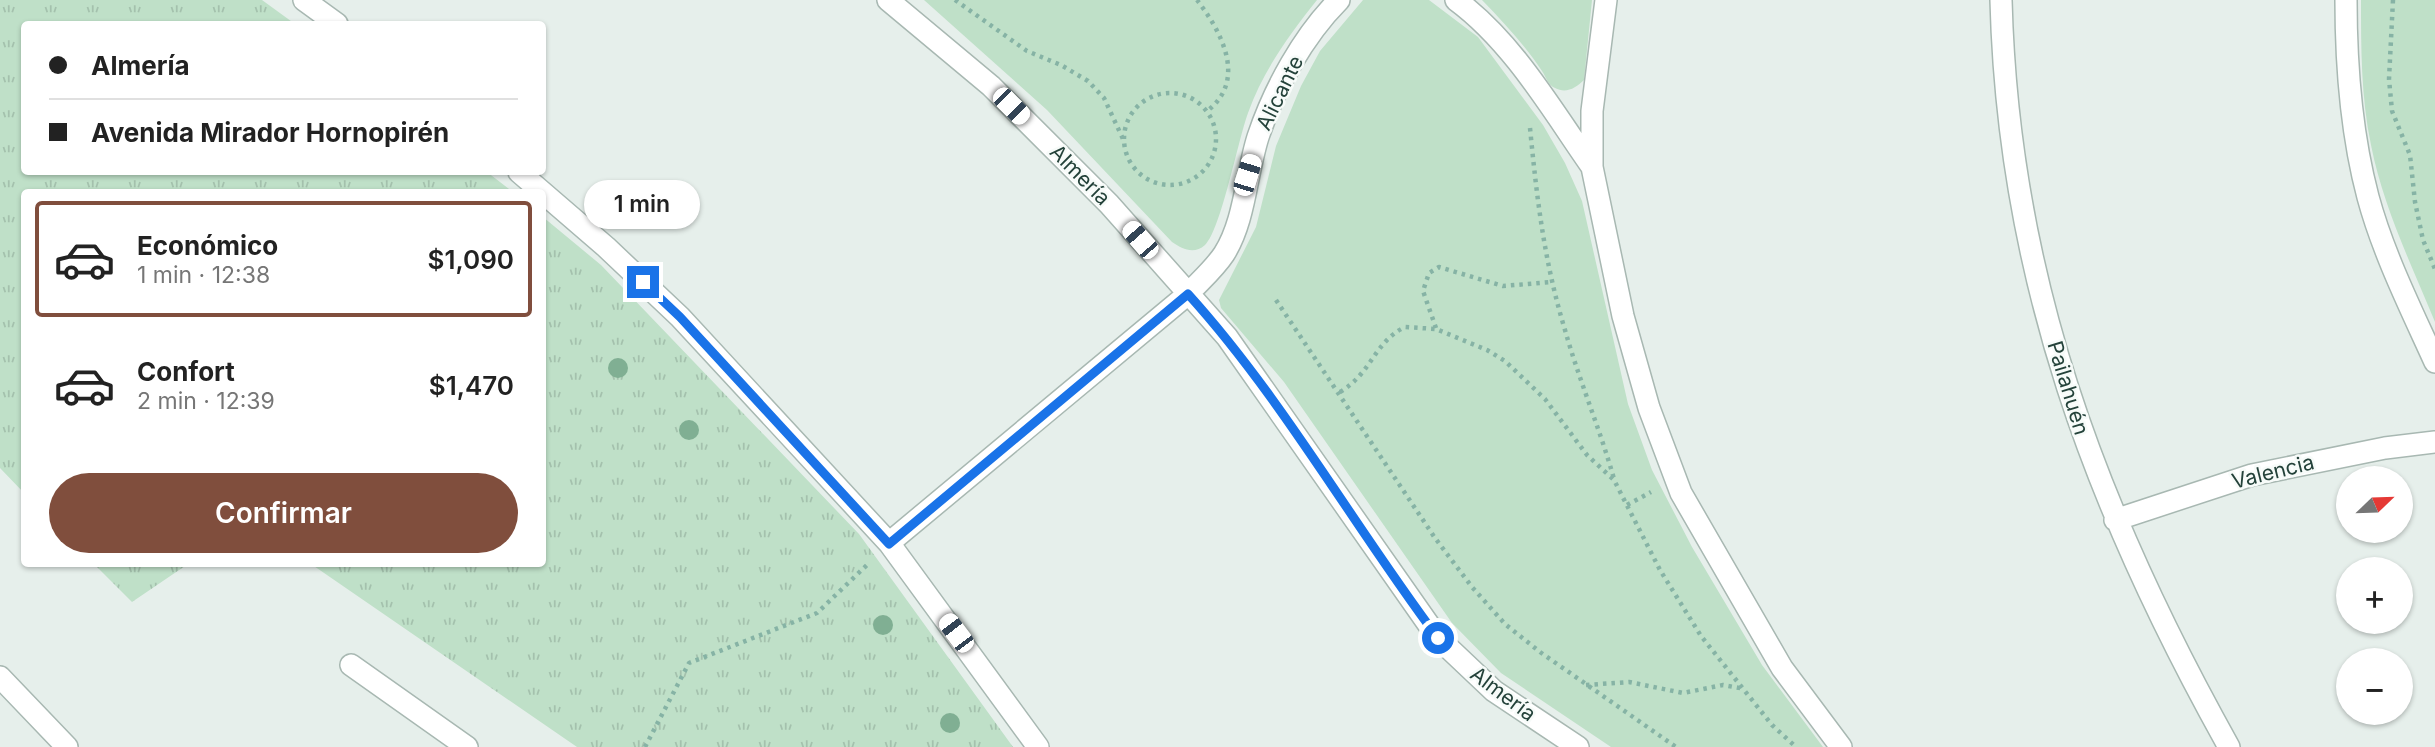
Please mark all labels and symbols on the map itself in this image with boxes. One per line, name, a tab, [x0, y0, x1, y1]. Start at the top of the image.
street label: Alicante	[1251, 51, 1308, 134]
car	[989, 84, 1034, 128]
street label: Almería	[1045, 139, 1116, 210]
car	[1231, 152, 1264, 198]
callout: 1 min	[585, 180, 701, 230]
car	[1119, 217, 1162, 263]
route end	[627, 266, 659, 298]
street label: Pailahuén	[2042, 338, 2095, 438]
street label: Valencia	[2229, 449, 2317, 494]
north arrow	[2336, 466, 2413, 542]
car	[935, 610, 978, 656]
route start	[1422, 622, 1454, 654]
street label: Almería	[1466, 661, 1541, 726]

